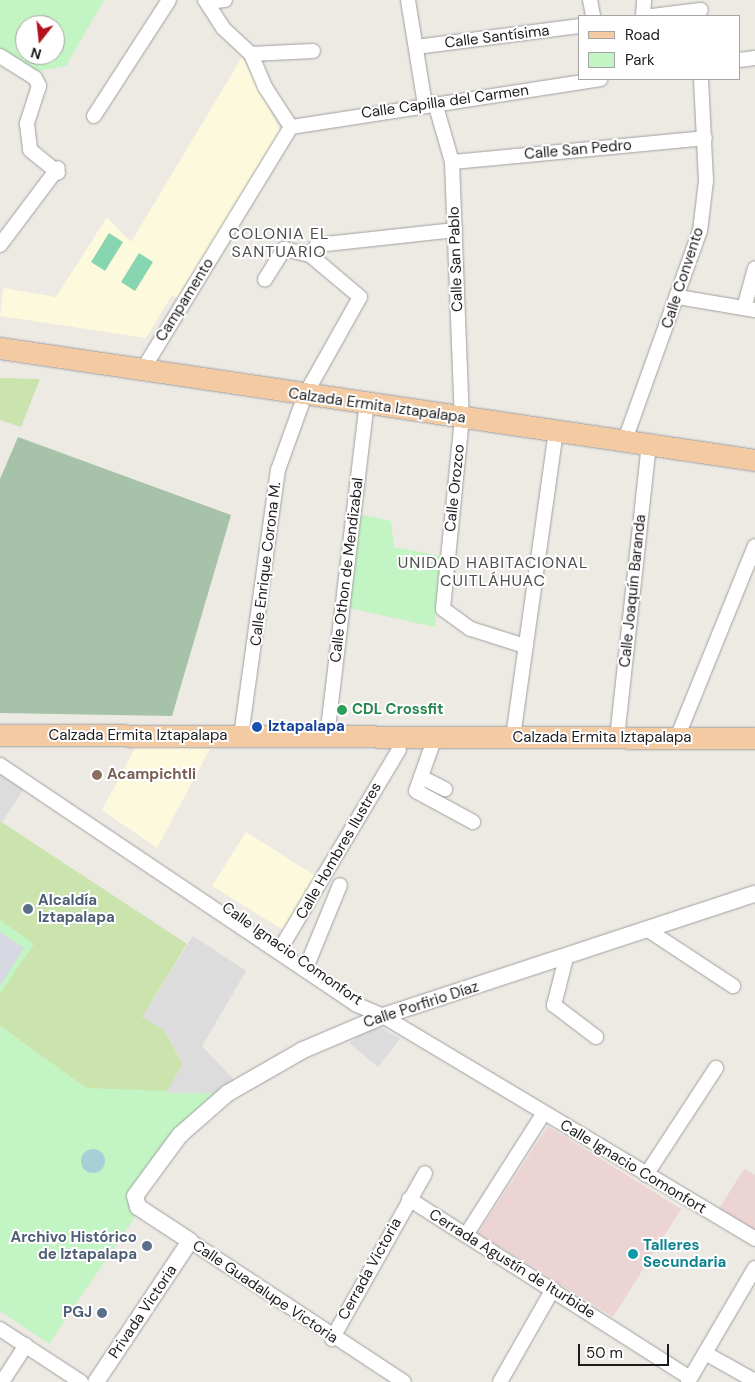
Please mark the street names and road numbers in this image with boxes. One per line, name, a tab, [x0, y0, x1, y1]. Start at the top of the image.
street label: Calle Santísima	[444, 22, 550, 52]
street label: Calle Capilla del Carmen	[360, 81, 530, 123]
street label: Calle San Pedro	[523, 136, 633, 164]
street label: Calle San Pablo	[445, 206, 467, 312]
street label: Calle Convento	[658, 225, 708, 331]
street label: Campamento	[152, 255, 218, 345]
street label: Calzada Ermita Iztapalapa	[287, 385, 467, 427]
street label: Calle Orozco	[441, 443, 469, 533]
street label: Calle Othon de Mendizabal	[327, 476, 367, 664]
street label: Calle Enrique Corona M.	[247, 481, 285, 647]
street label: Calle Joaquín Baranda	[616, 514, 650, 668]
street label: Calzada Ermita Iztapalapa	[49, 727, 227, 745]
street label: Calzada Ermita Iztapalapa	[513, 729, 691, 747]
street label: Calle Hombres Ilustres	[292, 779, 386, 923]
street label: Calle Ignacio Comonfort	[218, 899, 366, 1009]
street label: Calle Porfirio Díaz	[361, 978, 481, 1032]
street label: Calle Ignacio Comonfort	[557, 1116, 709, 1218]
street label: Cerrada Agustín de Iturbide	[426, 1205, 598, 1323]
street label: Cerrada Victoria	[335, 1215, 405, 1323]
street label: Calle Guadalupe Victoria	[189, 1237, 341, 1347]
street label: Privada Victoria	[105, 1262, 181, 1362]

